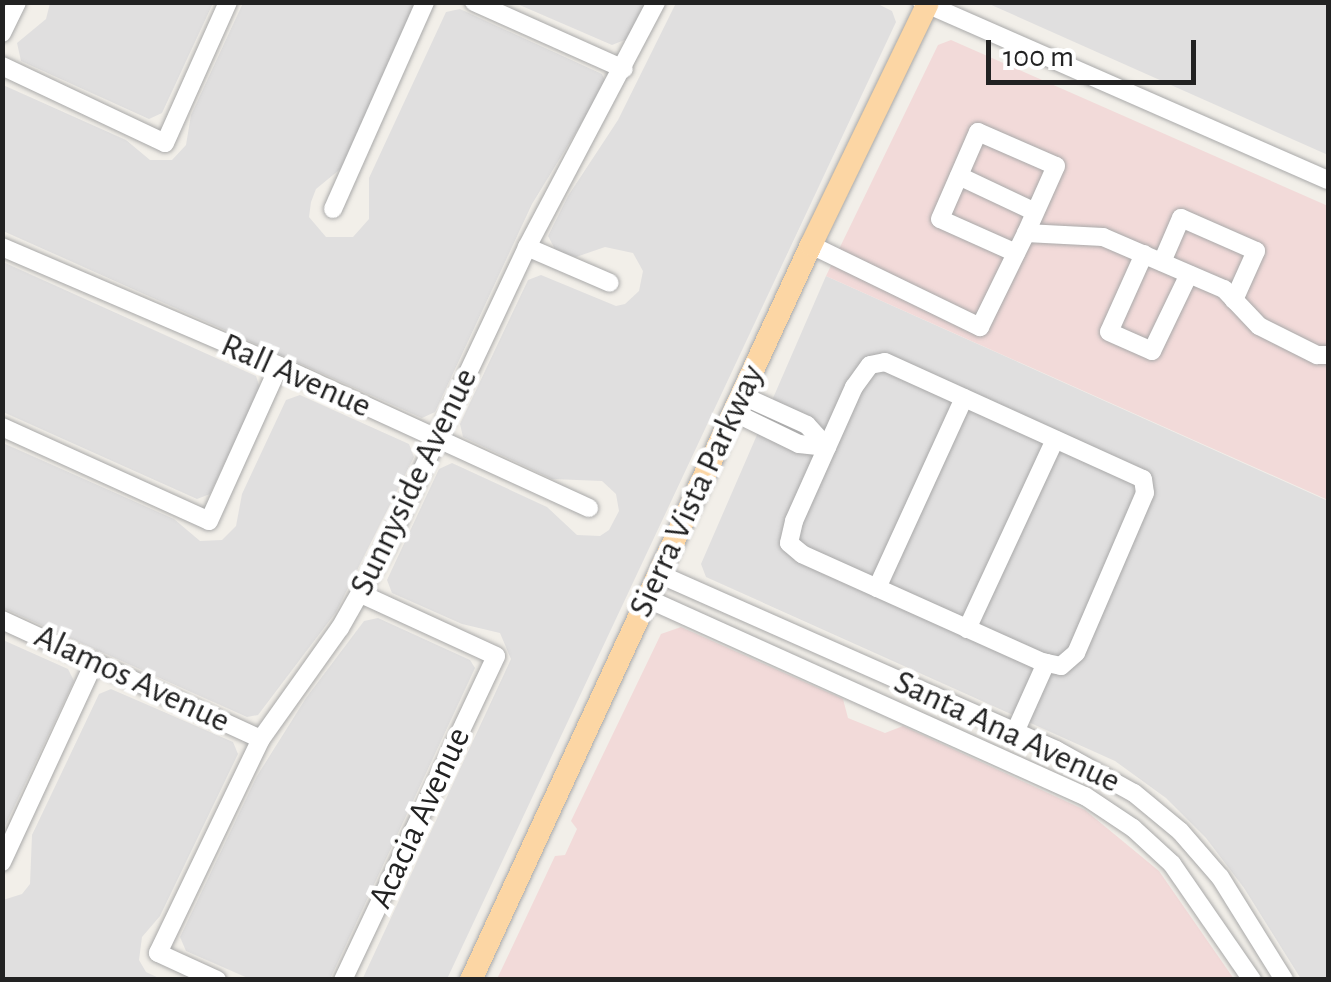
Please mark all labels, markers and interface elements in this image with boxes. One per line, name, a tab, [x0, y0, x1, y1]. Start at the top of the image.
scale bar	[991, 20, 1201, 82]
text: 100 m	[1003, 42, 1074, 72]
street label: Rall Avenue	[214, 324, 378, 428]
street label: Sierra Vista Parkway	[620, 358, 774, 624]
street label: Sunnyside Avenue	[341, 362, 487, 602]
street label: Alamos Avenue	[28, 615, 236, 743]
street label: Santa Ana Avenue	[887, 661, 1127, 803]
street label: Acacia Avenue	[360, 721, 480, 915]

